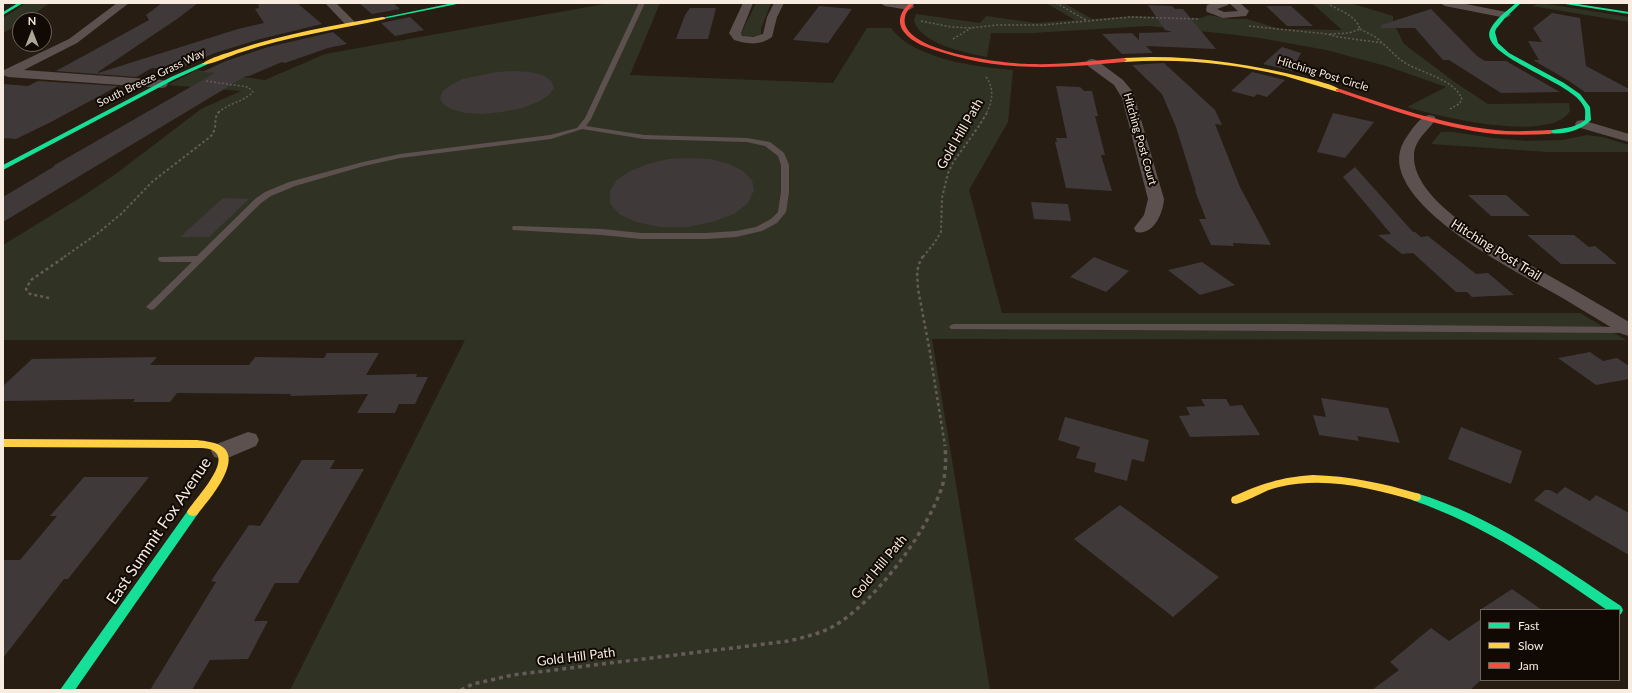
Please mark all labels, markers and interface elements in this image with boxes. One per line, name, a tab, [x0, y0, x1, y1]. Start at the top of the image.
north arrow	[12, 12, 52, 52]
text: N	[28, 14, 36, 27]
street label: South Breeze Grass Way	[95, 46, 207, 110]
street label: Hitching Post Circle	[1276, 54, 1370, 94]
street label: Hitching Post Court	[1121, 91, 1159, 187]
street label: Gold Hill Path	[934, 96, 986, 172]
street label: Hitching Post Trail	[1448, 216, 1544, 284]
street label: East Summit Fox Avenue	[103, 454, 215, 608]
street label: Gold Hill Path	[848, 532, 910, 602]
legend	[1480, 609, 1620, 681]
text: Fast	[1518, 618, 1539, 633]
text: Slow	[1518, 638, 1543, 653]
street label: Gold Hill Path	[536, 644, 616, 670]
text: Jam	[1518, 658, 1539, 673]

